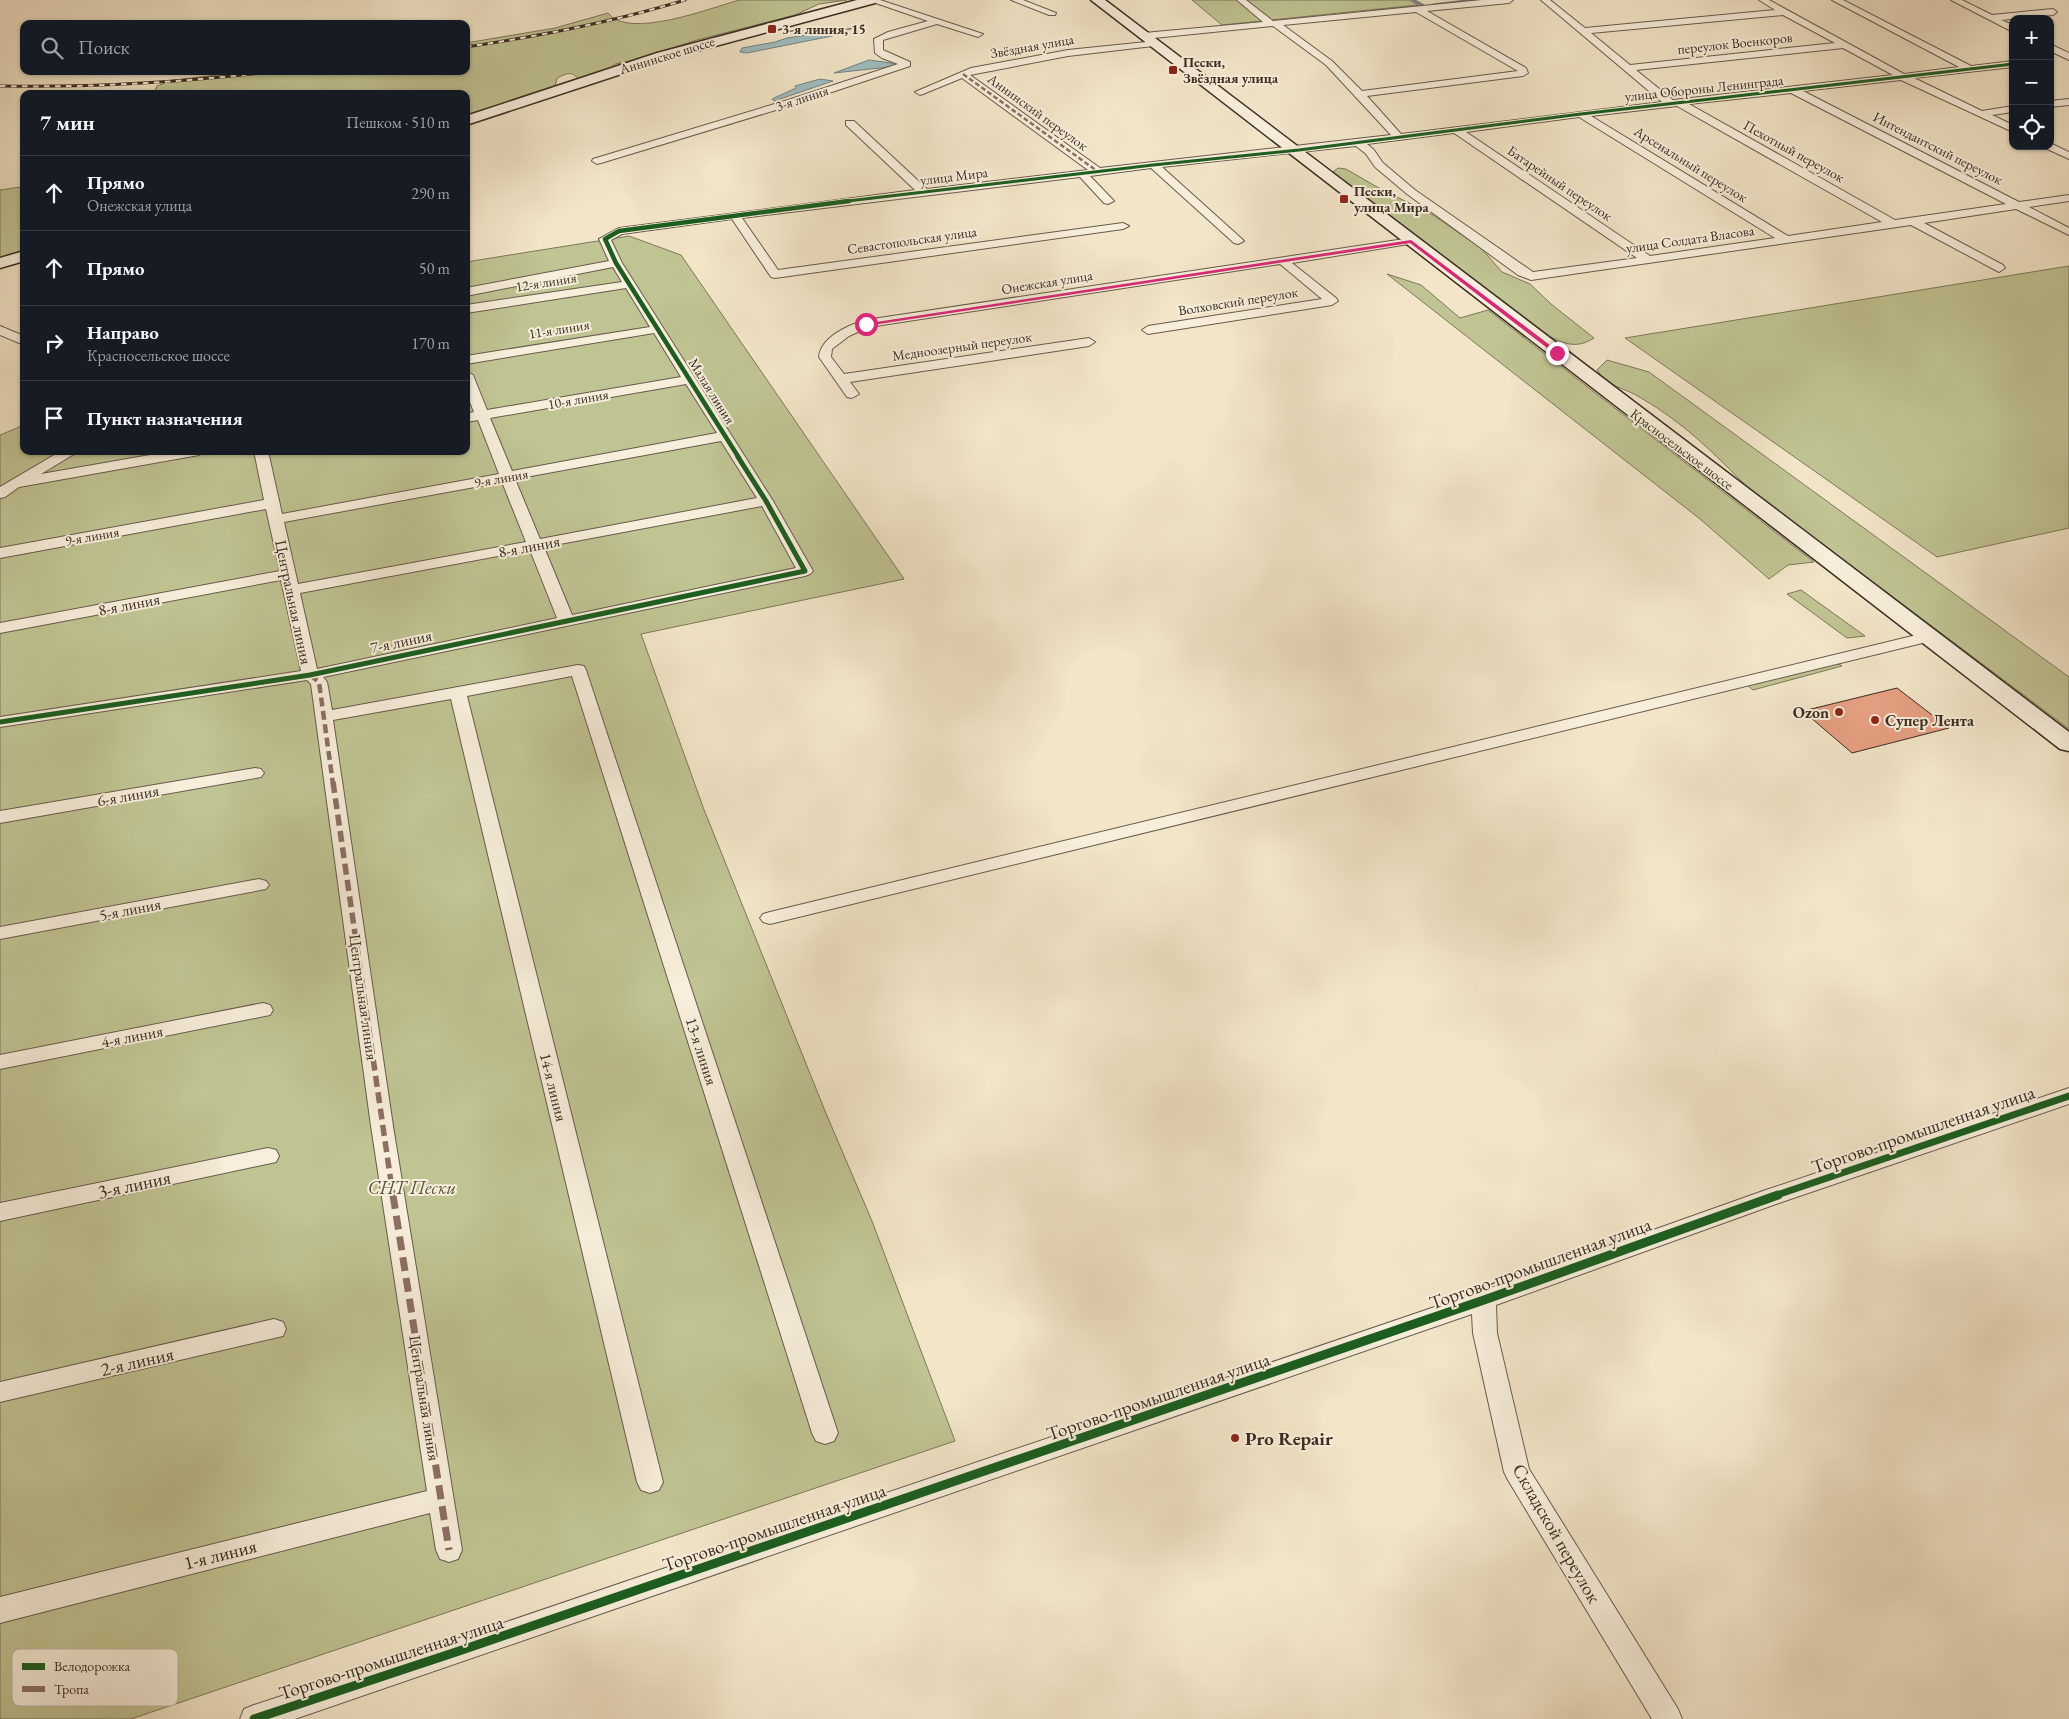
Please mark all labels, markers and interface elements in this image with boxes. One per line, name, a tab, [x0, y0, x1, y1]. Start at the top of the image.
map controls	[2009, 15, 2054, 150]
button: +	[2009, 15, 2054, 60]
search box	[20, 20, 470, 75]
place label: 3-я линия, 15	[782, 20, 866, 38]
marker: 3-я линия, 15	[766, 23, 778, 35]
street label: переулок Военкоров	[1677, 28, 1793, 58]
street label: Звёздная улица	[989, 30, 1076, 62]
street label: Аннинское шоссе	[616, 32, 717, 78]
icon: search	[38, 34, 66, 62]
text: Поиск	[78, 35, 130, 60]
place label: Пески, Звёздная улица	[1183, 53, 1279, 87]
button: −	[2009, 60, 2054, 105]
marker: Пески, Звёздная улица	[1167, 64, 1179, 76]
street label: Аннинский переулок	[983, 69, 1092, 155]
street label: улица Обороны Ленинграда	[1624, 71, 1785, 105]
street label: 3-я линия	[773, 81, 831, 115]
button: locate	[2009, 105, 2054, 150]
street label: Интендантский переулок	[1870, 107, 2006, 189]
text: 7 мин	[40, 109, 95, 136]
text: Пешком · 510 m	[346, 112, 450, 133]
street label: Пехотный переулок	[1740, 116, 1848, 186]
street label: Арсенальный переулок	[1630, 121, 1751, 206]
street label: Батарейный переулок	[1504, 141, 1616, 225]
street label: улица Мира	[919, 163, 989, 189]
text: Прямо	[87, 170, 145, 195]
icon: ahead	[40, 179, 68, 207]
place label: Пески, улица Мира	[1354, 182, 1429, 216]
text: 290 m	[411, 183, 450, 204]
marker: Пески, улица Мира	[1338, 193, 1350, 205]
text: Онежская улица	[87, 195, 192, 216]
street label: улица Солдата Власова	[1625, 221, 1756, 257]
street label: Севастопольская улица	[846, 222, 978, 258]
icon: ahead	[40, 254, 68, 282]
text: Прямо	[87, 256, 145, 281]
text: 50 m	[419, 258, 450, 279]
street label: Онежская улица	[1000, 266, 1094, 298]
street label: 12-я линия	[514, 268, 578, 296]
street label: Волховский переулок	[1177, 283, 1300, 319]
route start	[855, 313, 878, 336]
street label: 11-я линия	[527, 315, 591, 343]
text: Направо	[87, 320, 159, 345]
street label: Медноозерный переулок	[891, 327, 1033, 365]
icon: right	[40, 329, 68, 357]
text: 170 m	[411, 333, 450, 354]
route end	[1546, 342, 1569, 365]
text: Красносельское шоссе	[87, 345, 230, 366]
street label: Малая линия	[685, 355, 739, 427]
street label: 10-я линия	[546, 385, 610, 413]
icon: arrive	[40, 404, 68, 432]
street label: Красносельское шоссе	[1627, 404, 1738, 494]
text: Пункт назначения	[87, 406, 243, 431]
street label: 9-я линия	[473, 464, 529, 492]
street label: 9-я линия	[64, 522, 120, 550]
street label: 8-я линия	[496, 530, 562, 563]
street label: Центральная линия	[270, 538, 317, 666]
street label: 8-я линия	[96, 588, 162, 621]
street label: 7-я линия	[368, 625, 434, 658]
place label: Ozon	[1793, 702, 1829, 723]
marker: Ozon	[1833, 706, 1845, 718]
place label: Супер Лента	[1885, 710, 1975, 731]
marker: Супер Лента	[1869, 714, 1881, 726]
street label: 6-я линия	[95, 780, 161, 811]
street label: 5-я линия	[97, 893, 163, 926]
street label: Центральная линия	[344, 933, 383, 1061]
street label: 13-я линия	[681, 1015, 722, 1088]
street label: 4-я линия	[99, 1020, 165, 1053]
street label: 14-я линия	[535, 1051, 572, 1124]
street label: Торгово-промышленная улица	[1808, 1079, 2039, 1179]
street label: 3-я линия	[95, 1164, 173, 1204]
park label: СНТ Пески	[368, 1175, 456, 1200]
street label: Торгово-промышленная улица	[1426, 1211, 1655, 1315]
street label: Центральная линия	[404, 1334, 445, 1462]
street label: 2-я линия	[98, 1341, 177, 1382]
street label: Торгово-промышленная улица	[1043, 1346, 1274, 1446]
place label: Pro Repair	[1245, 1426, 1333, 1451]
marker: Pro Repair	[1229, 1432, 1241, 1444]
street label: Складской переулок	[1506, 1459, 1607, 1608]
street label: Торгово-промышленная улица	[659, 1477, 890, 1577]
street label: 1-я линия	[181, 1533, 260, 1576]
street label: Торгово-промышленная улица	[276, 1609, 507, 1706]
legend	[12, 1649, 178, 1706]
text: Велодорожка	[54, 1657, 130, 1675]
text: Тропа	[54, 1680, 89, 1698]

